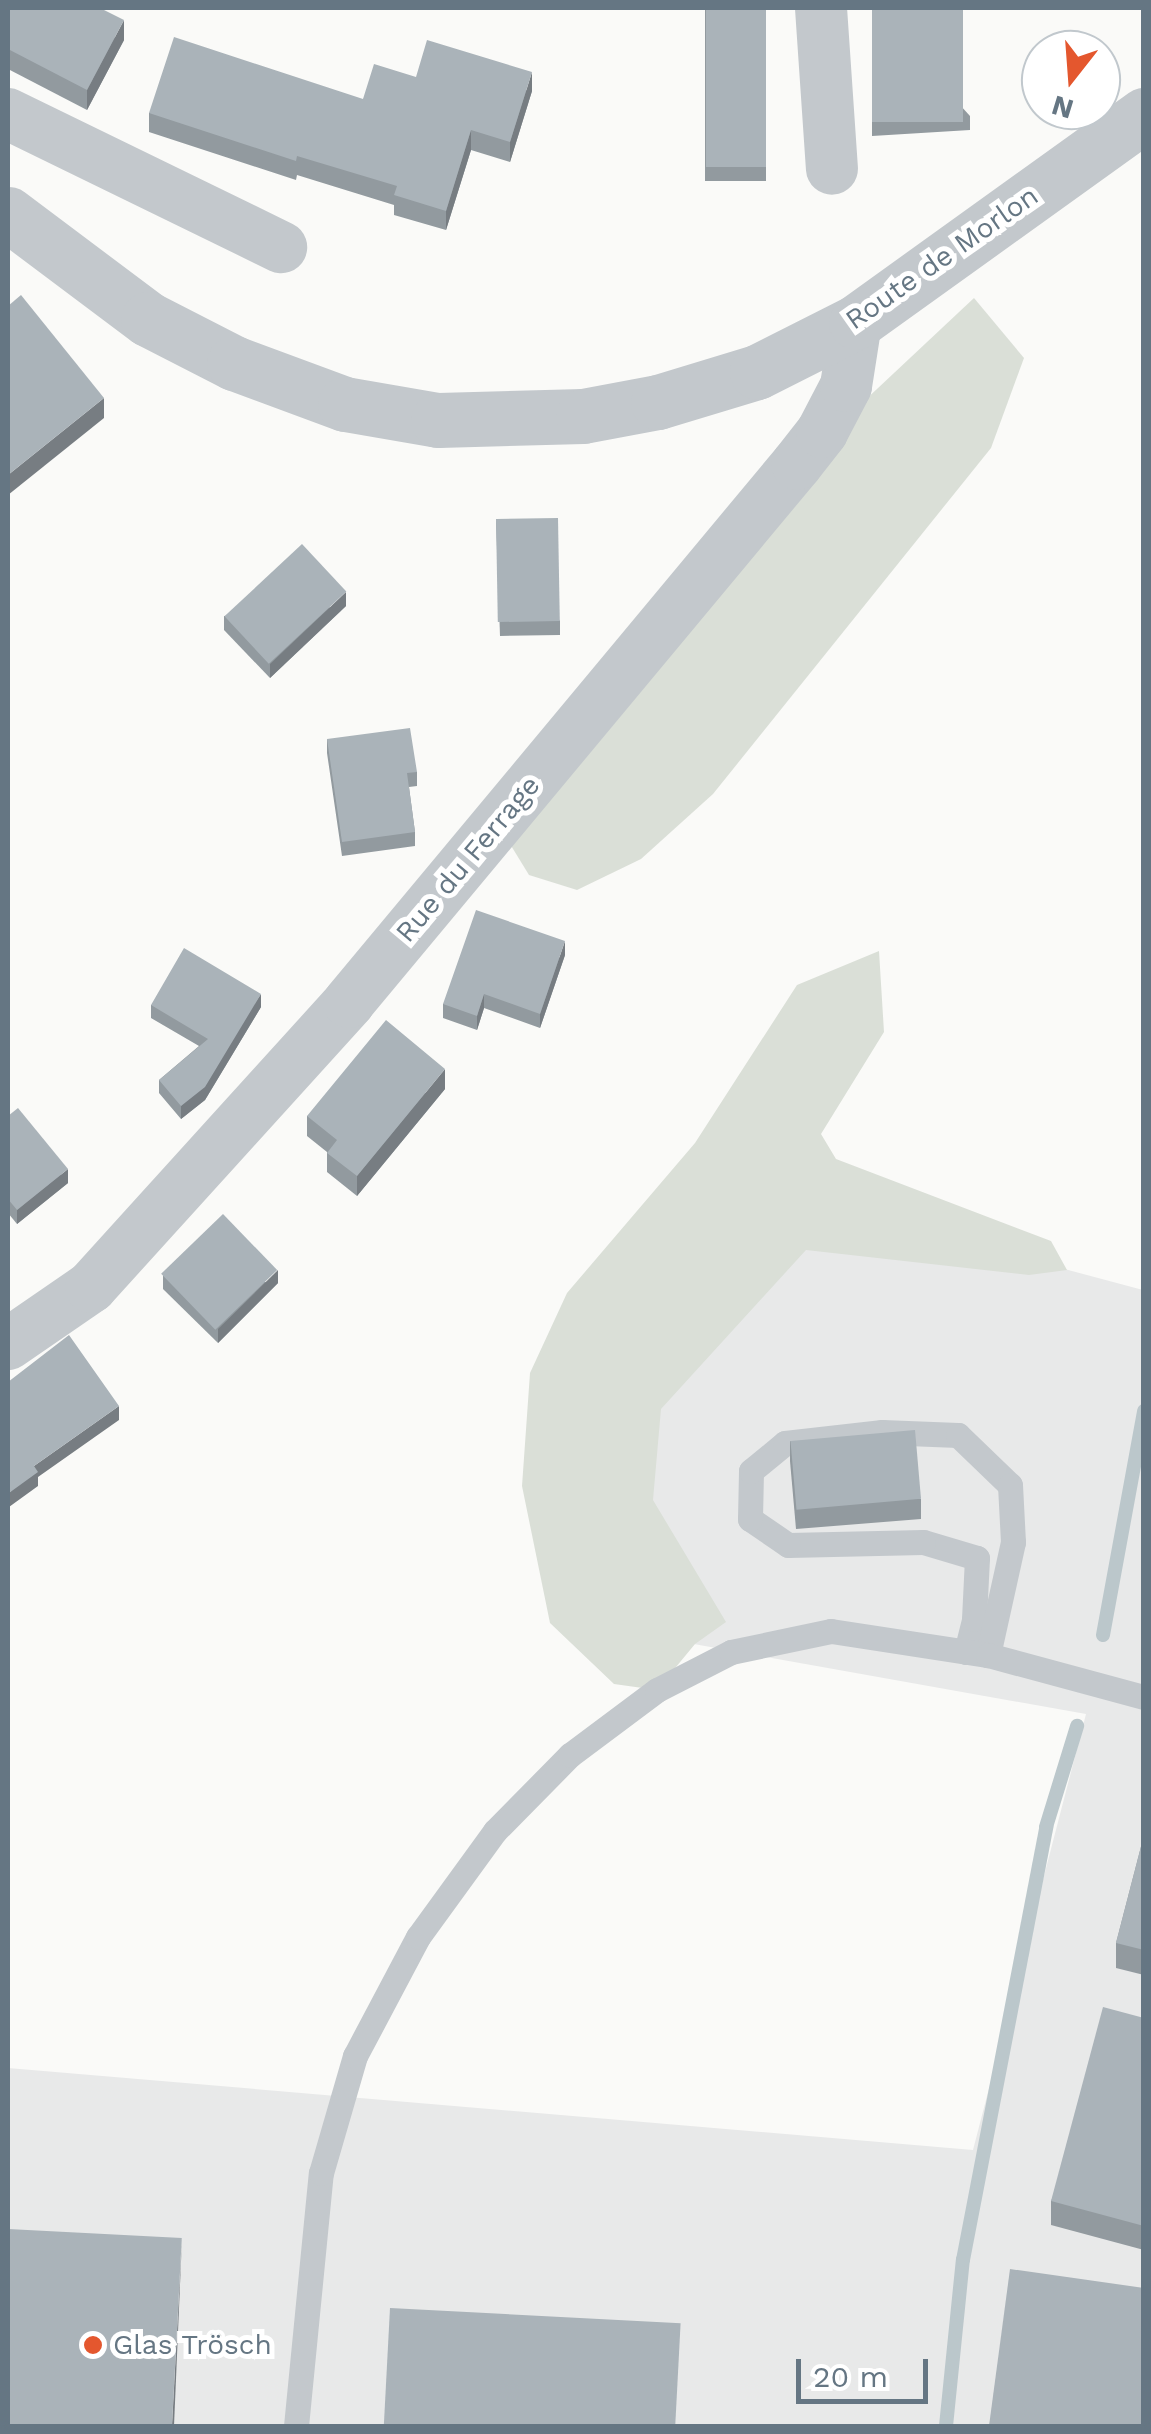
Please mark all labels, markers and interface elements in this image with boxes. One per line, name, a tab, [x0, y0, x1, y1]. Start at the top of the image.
north arrow	[1021, 30, 1121, 130]
text: N	[1048, 88, 1077, 126]
street label: Route de Morlon	[839, 179, 1045, 337]
street label: Rue du Ferrage	[389, 769, 547, 949]
place label: Glas Trösch	[113, 2328, 273, 2362]
marker: Glas Trösch	[82, 2334, 104, 2356]
scale bar	[801, 2339, 934, 2401]
text: 20 m	[813, 2359, 888, 2394]

